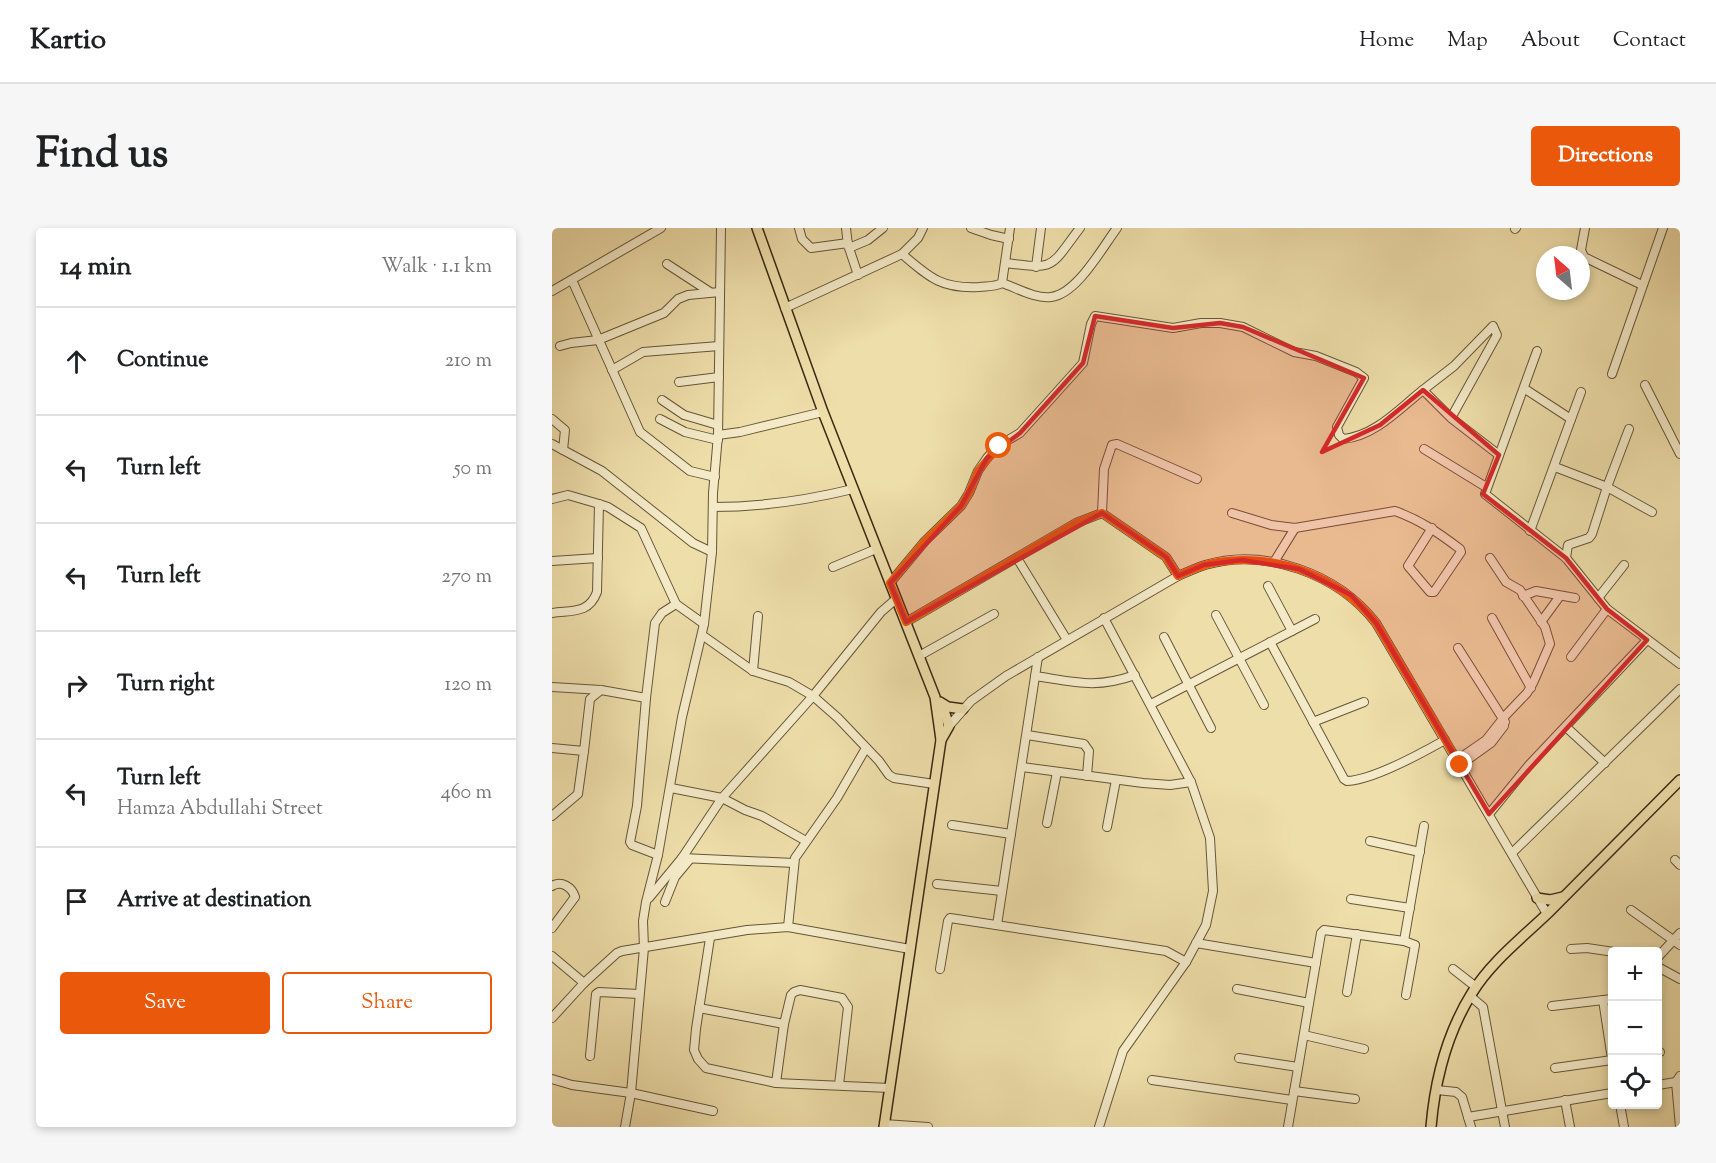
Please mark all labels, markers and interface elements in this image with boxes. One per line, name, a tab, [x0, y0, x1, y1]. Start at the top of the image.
text: Kartio	[30, 21, 106, 61]
text: Home	[1359, 26, 1414, 56]
text: Map	[1447, 26, 1488, 56]
text: About	[1521, 26, 1580, 56]
text: Contact	[1613, 26, 1686, 56]
text: Find us	[36, 126, 168, 186]
button: Directions	[1531, 126, 1680, 186]
north arrow	[1536, 246, 1590, 300]
text: 14 min	[60, 249, 132, 286]
text: Walk · 1.1 km	[381, 253, 492, 282]
icon: ahead	[60, 345, 93, 378]
text: Continue	[117, 345, 208, 377]
text: 210 m	[445, 347, 492, 376]
route start	[985, 432, 1011, 458]
icon: left	[60, 453, 93, 486]
text: Turn left	[117, 453, 200, 485]
text: 50 m	[454, 455, 492, 484]
icon: left	[60, 561, 93, 594]
text: Turn left	[117, 561, 200, 593]
text: 270 m	[442, 563, 492, 592]
icon: right	[60, 669, 93, 702]
text: Turn right	[117, 669, 214, 701]
text: 120 m	[444, 671, 492, 700]
route end	[1446, 751, 1472, 777]
text: Turn left	[117, 763, 200, 795]
icon: left	[60, 777, 93, 810]
text: 460 m	[441, 779, 492, 808]
text: Hamza Abdullahi Street	[117, 795, 323, 824]
icon: arrive	[60, 885, 93, 918]
text: Arrive at destination	[117, 885, 312, 917]
map controls	[1608, 947, 1662, 1109]
button: +	[1608, 947, 1662, 1001]
button: Save	[60, 972, 270, 1034]
button: Share	[282, 972, 492, 1034]
button: −	[1608, 1001, 1662, 1055]
button: locate	[1608, 1055, 1662, 1109]

